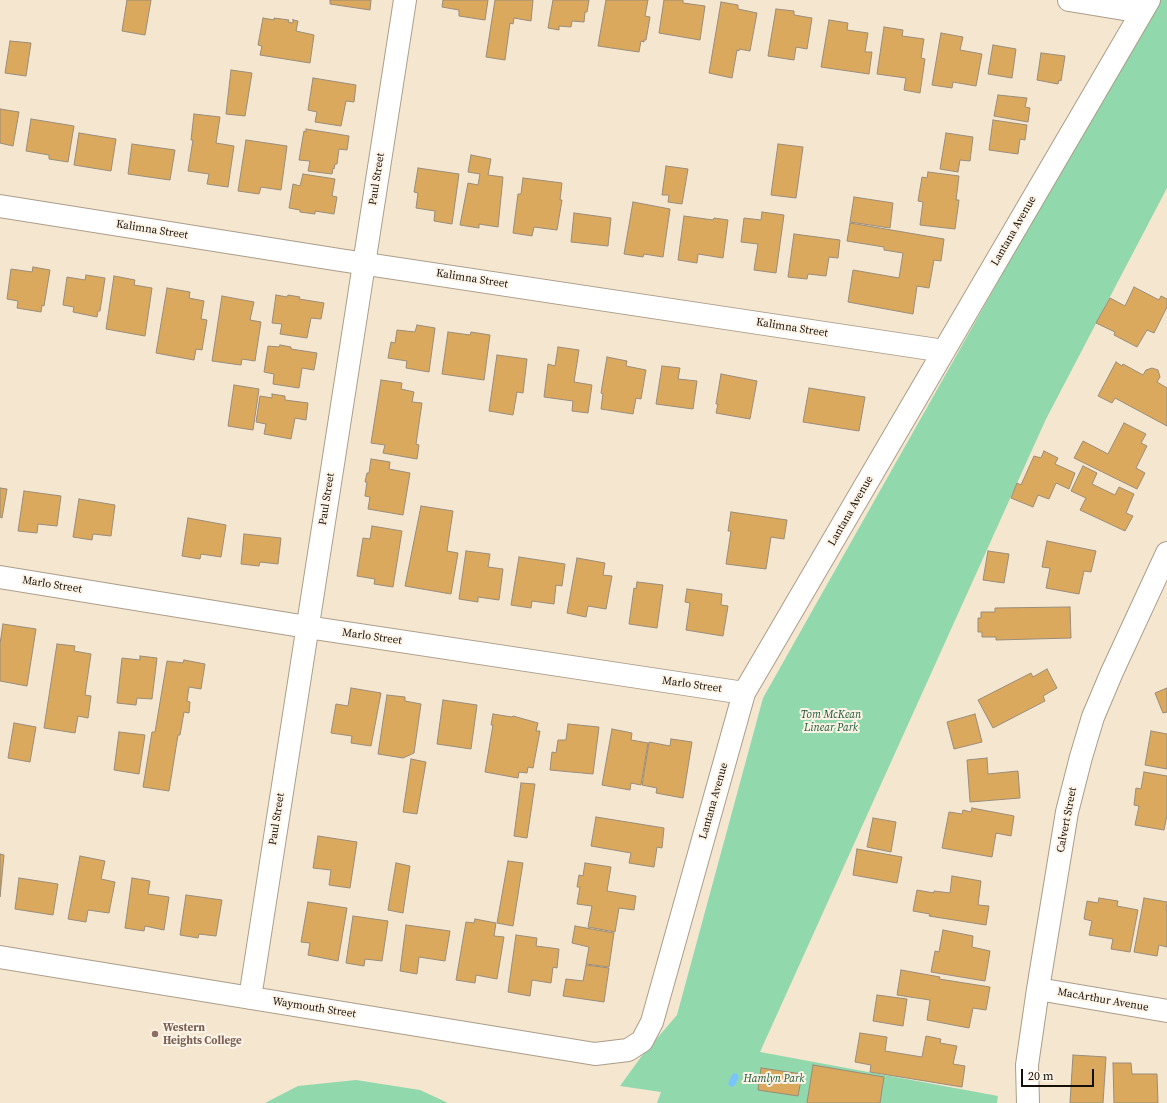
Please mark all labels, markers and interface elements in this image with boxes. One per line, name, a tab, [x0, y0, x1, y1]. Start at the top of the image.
street label: Paul Street	[366, 152, 388, 206]
street label: Lantana Avenue	[989, 194, 1039, 268]
street label: Kalimna Street	[115, 218, 189, 242]
street label: Kalimna Street	[435, 267, 509, 291]
street label: Kalimna Street	[755, 316, 829, 340]
street label: Paul Street	[316, 472, 338, 526]
street label: Lantana Avenue	[826, 474, 876, 548]
street label: Marlo Street	[21, 574, 83, 596]
street label: Marlo Street	[341, 626, 403, 648]
street label: Marlo Street	[661, 674, 723, 696]
park label: Tom McKean Linear Park	[801, 708, 861, 734]
street label: Lantana Avenue	[697, 761, 731, 841]
street label: Calvert Street	[1054, 786, 1080, 854]
street label: Paul Street	[266, 792, 288, 846]
street label: MacArthur Avenue	[1056, 985, 1150, 1015]
street label: Waymouth Street	[271, 995, 357, 1021]
place label: Western Heights College	[163, 1021, 242, 1047]
marker: Western Heights College	[150, 1029, 160, 1039]
scale bar	[1023, 1061, 1096, 1087]
text: 20 m	[1028, 1068, 1054, 1084]
park label: Hamlyn Park	[744, 1072, 804, 1086]

